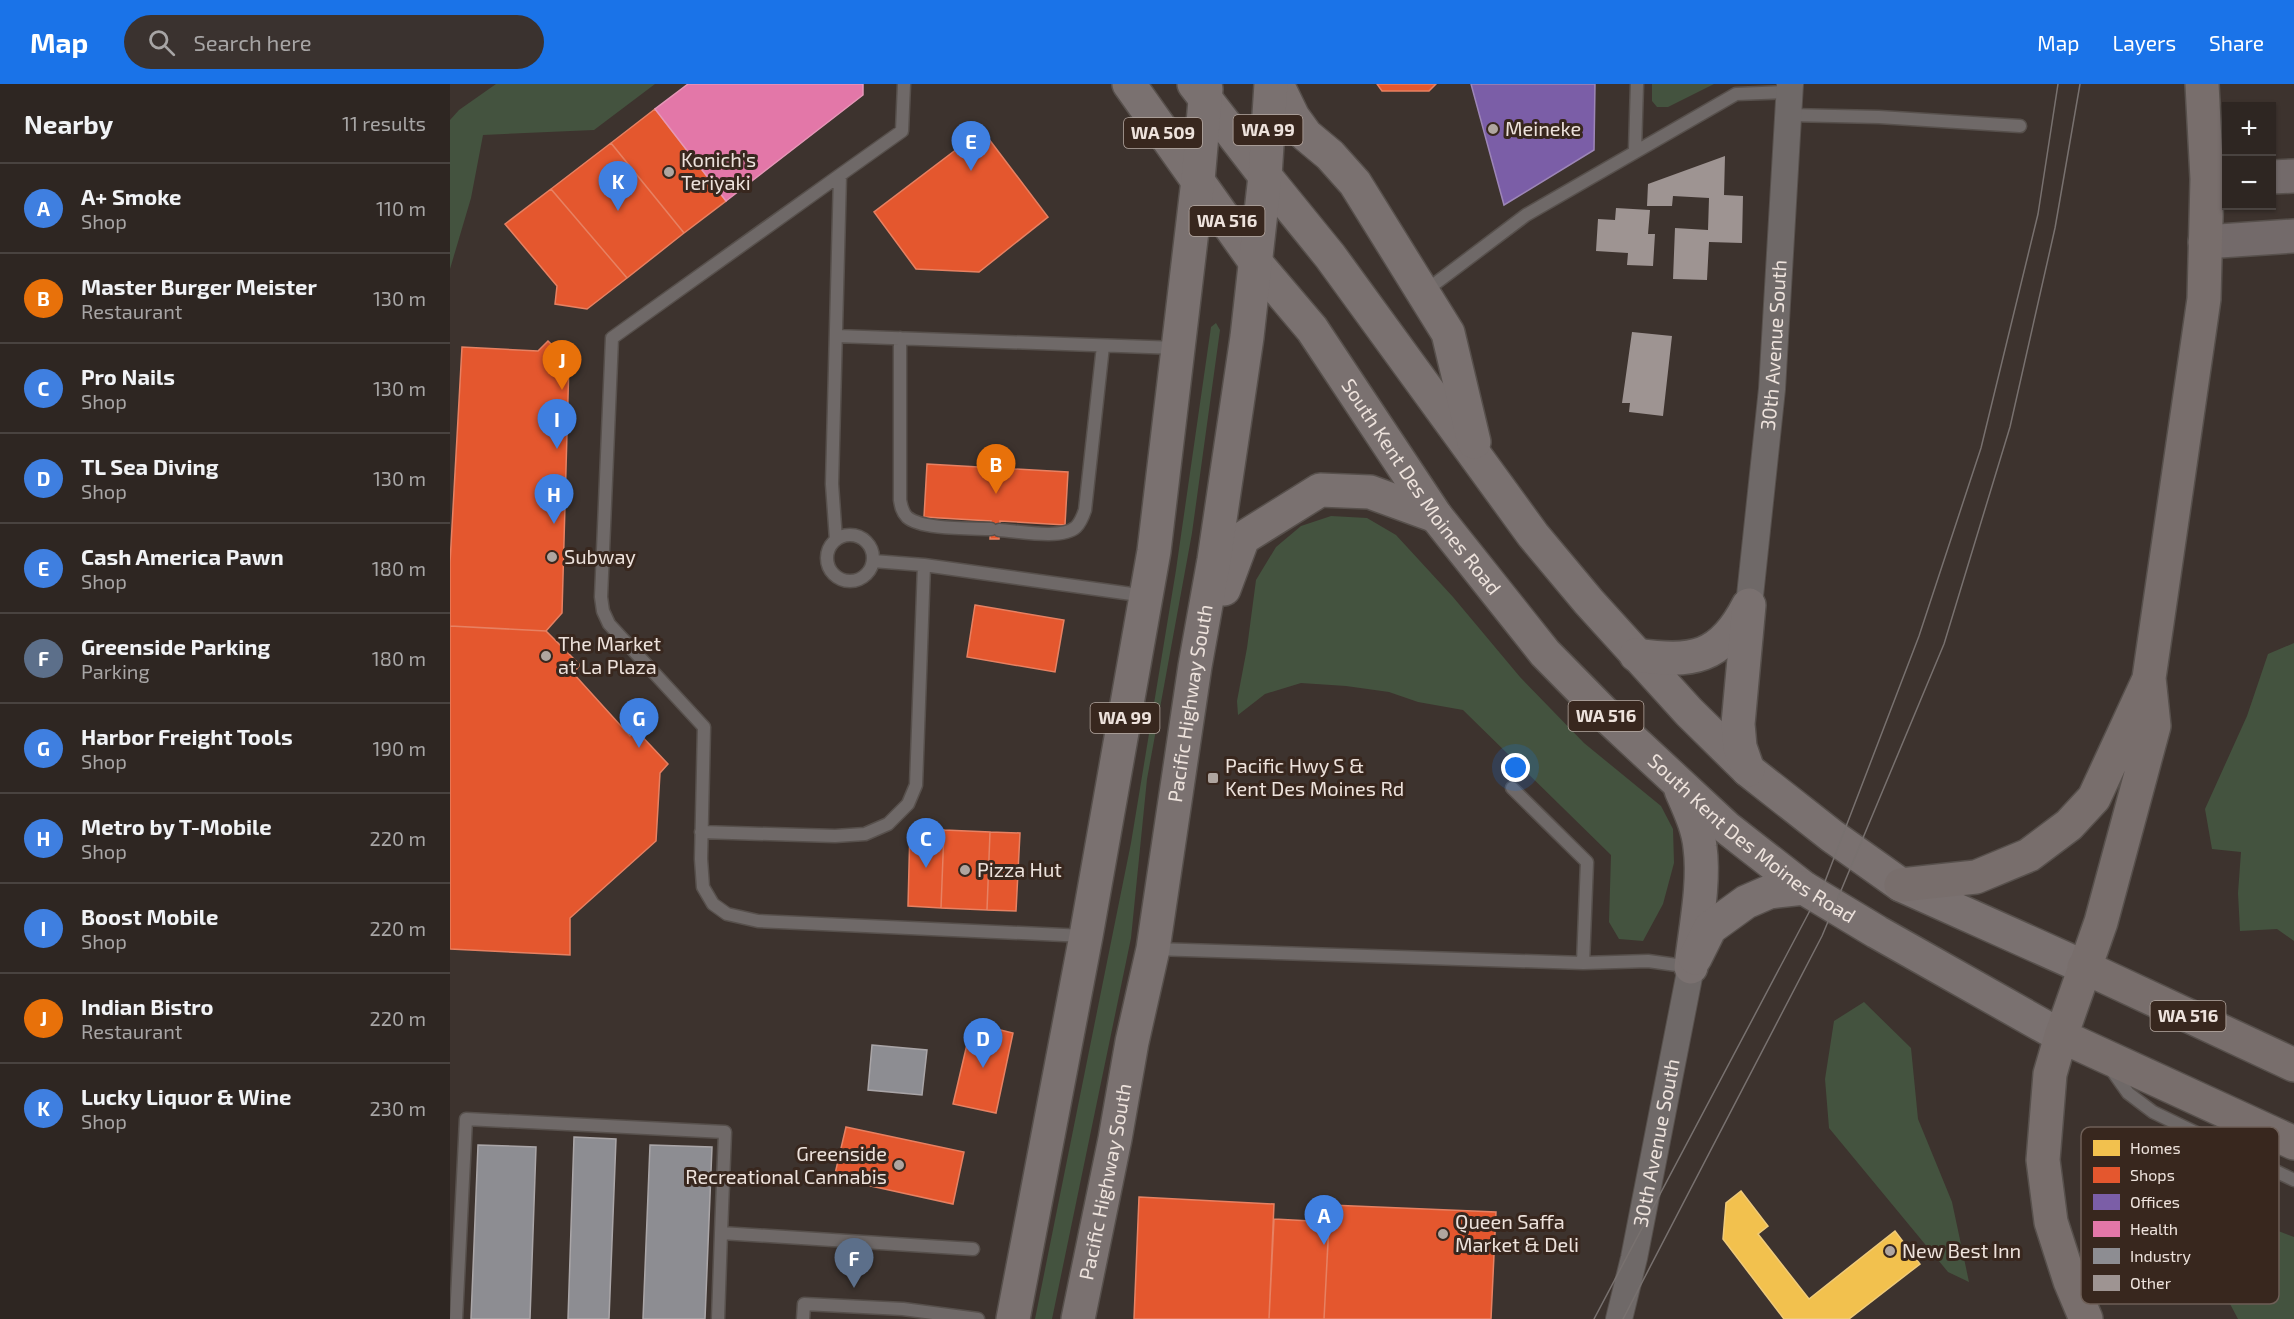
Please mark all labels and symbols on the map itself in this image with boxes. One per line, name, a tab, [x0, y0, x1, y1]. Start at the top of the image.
road number: WA 99	[1234, 115, 1302, 145]
place label: Meineke	[1505, 116, 1581, 140]
road number: WA 509	[1124, 118, 1202, 148]
pin: E	[952, 122, 990, 171]
marker: Meineke	[1486, 122, 1500, 136]
place label: Konich's Teriyaki	[681, 147, 756, 194]
pin: K	[598, 162, 638, 211]
marker: Konich's Teriyaki	[662, 165, 676, 179]
road number: WA 516	[1190, 206, 1264, 236]
street label: 30th Avenue South	[1755, 259, 1791, 432]
pin: J	[542, 340, 582, 390]
street label: South Kent Des Moines Road	[1337, 374, 1507, 599]
pin: I	[538, 400, 576, 449]
pin: B	[976, 444, 1016, 494]
pin: H	[534, 474, 574, 524]
place label: Subway	[564, 544, 636, 568]
marker: Subway	[545, 550, 559, 564]
street label: Pacific Highway South	[1162, 602, 1217, 804]
place label: The Market at La Plaza	[558, 631, 662, 678]
marker: The Market at La Plaza	[539, 649, 553, 663]
pin: G	[620, 698, 658, 748]
road number: WA 516	[1568, 701, 1644, 731]
road number: WA 99	[1090, 703, 1160, 733]
street label: South Kent Des Moines Road	[1644, 748, 1860, 927]
place label: Pacific Hwy S & Kent Des Moines Rd	[1225, 753, 1404, 800]
your location	[1501, 753, 1530, 782]
marker: Pacific Hwy S & Kent Des Moines Rd	[1206, 771, 1220, 785]
pin: C	[906, 818, 946, 868]
place label: Pizza Hut	[977, 857, 1062, 881]
marker: Pizza Hut	[958, 863, 972, 877]
road number: WA 516	[2150, 1001, 2226, 1031]
pin: D	[964, 1018, 1002, 1068]
street label: 30th Avenue South	[1627, 1056, 1684, 1229]
street label: Pacific Highway South	[1073, 1081, 1136, 1282]
legend	[2081, 1127, 2279, 1304]
text: Homes	[2130, 1138, 2181, 1157]
place label: Greenside Recreational Cannabis	[685, 1141, 887, 1188]
marker: Greenside Recreational Cannabis	[892, 1158, 906, 1172]
text: Shops	[2130, 1165, 2175, 1184]
text: Offices	[2130, 1192, 2180, 1211]
pin: A	[1304, 1196, 1344, 1245]
place label: Queen Saffa Market & Deli	[1455, 1209, 1579, 1256]
text: Health	[2130, 1219, 2178, 1238]
marker: Queen Saffa Market & Deli	[1436, 1227, 1450, 1241]
pin: F	[834, 1238, 874, 1288]
place label: New Best Inn	[1902, 1238, 2021, 1262]
marker: New Best Inn	[1883, 1244, 1897, 1258]
text: Industry	[2130, 1246, 2191, 1265]
text: Other	[2130, 1273, 2172, 1292]

